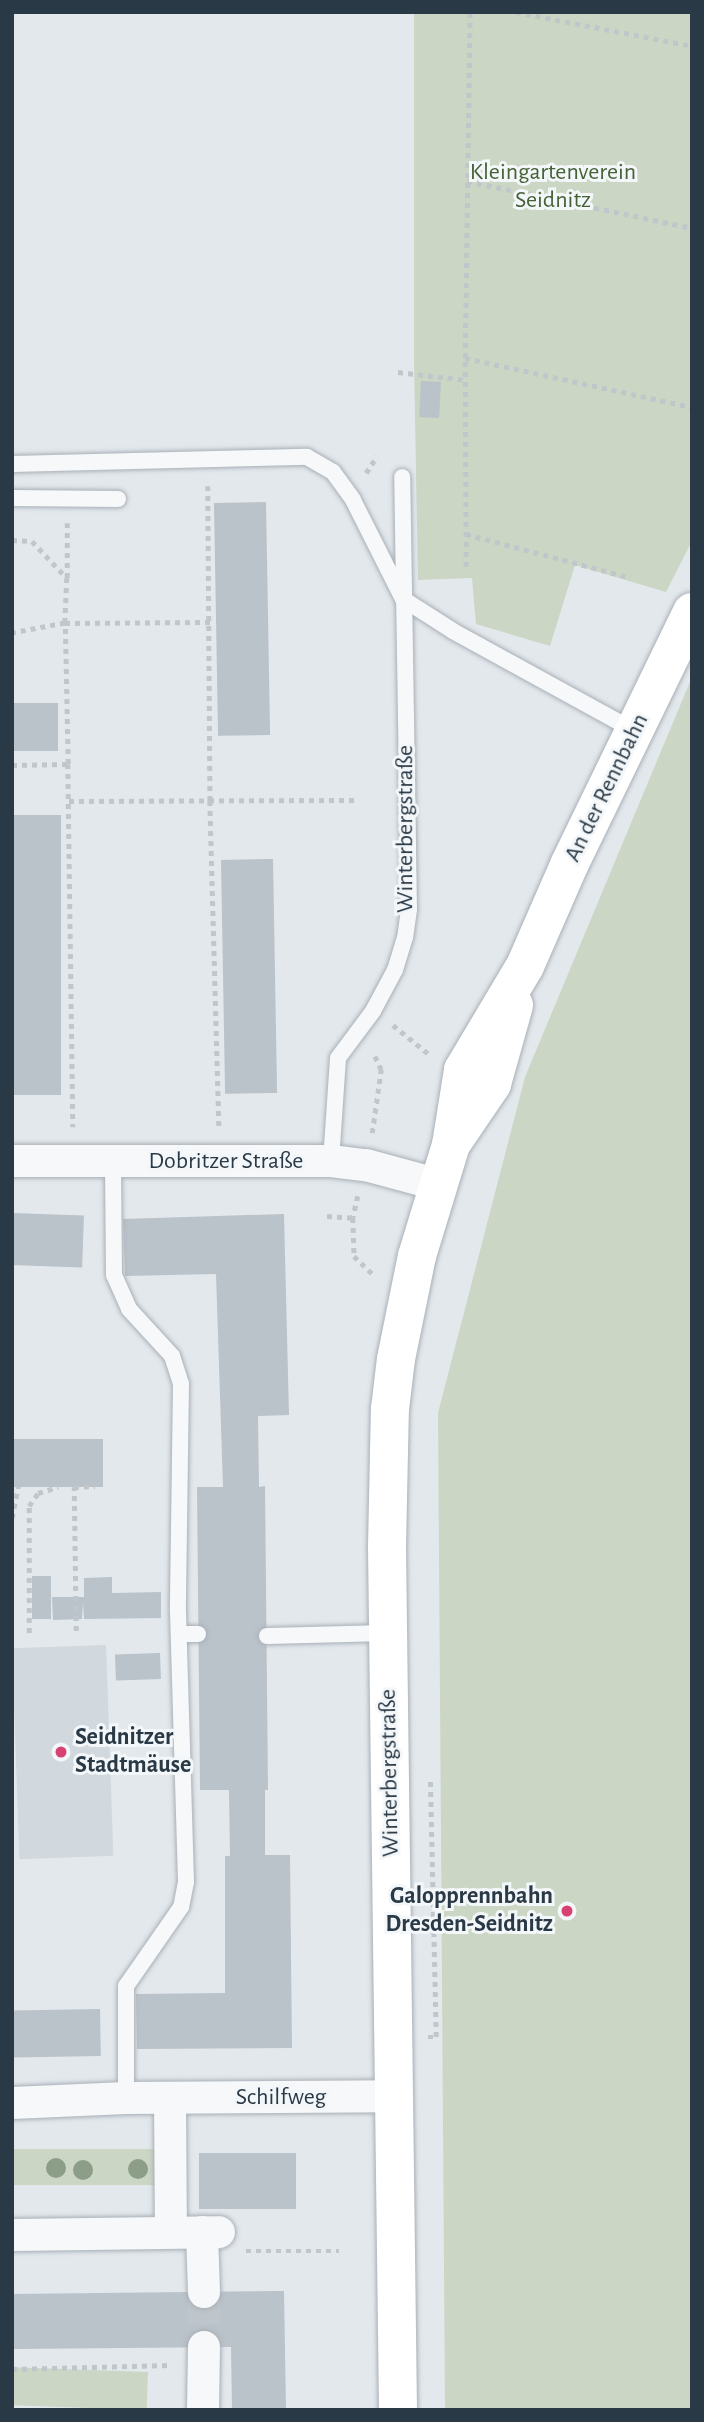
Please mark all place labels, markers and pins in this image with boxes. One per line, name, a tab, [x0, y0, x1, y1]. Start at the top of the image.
place label: Seidnitzer Stadtmäuse	[75, 1724, 191, 1780]
marker: Seidnitzer Stadtmäuse	[53, 1744, 69, 1760]
place label: Galopprennbahn Dresden-Seidnitz	[386, 1883, 553, 1939]
marker: Galopprennbahn Dresden-Seidnitz	[559, 1903, 575, 1919]

